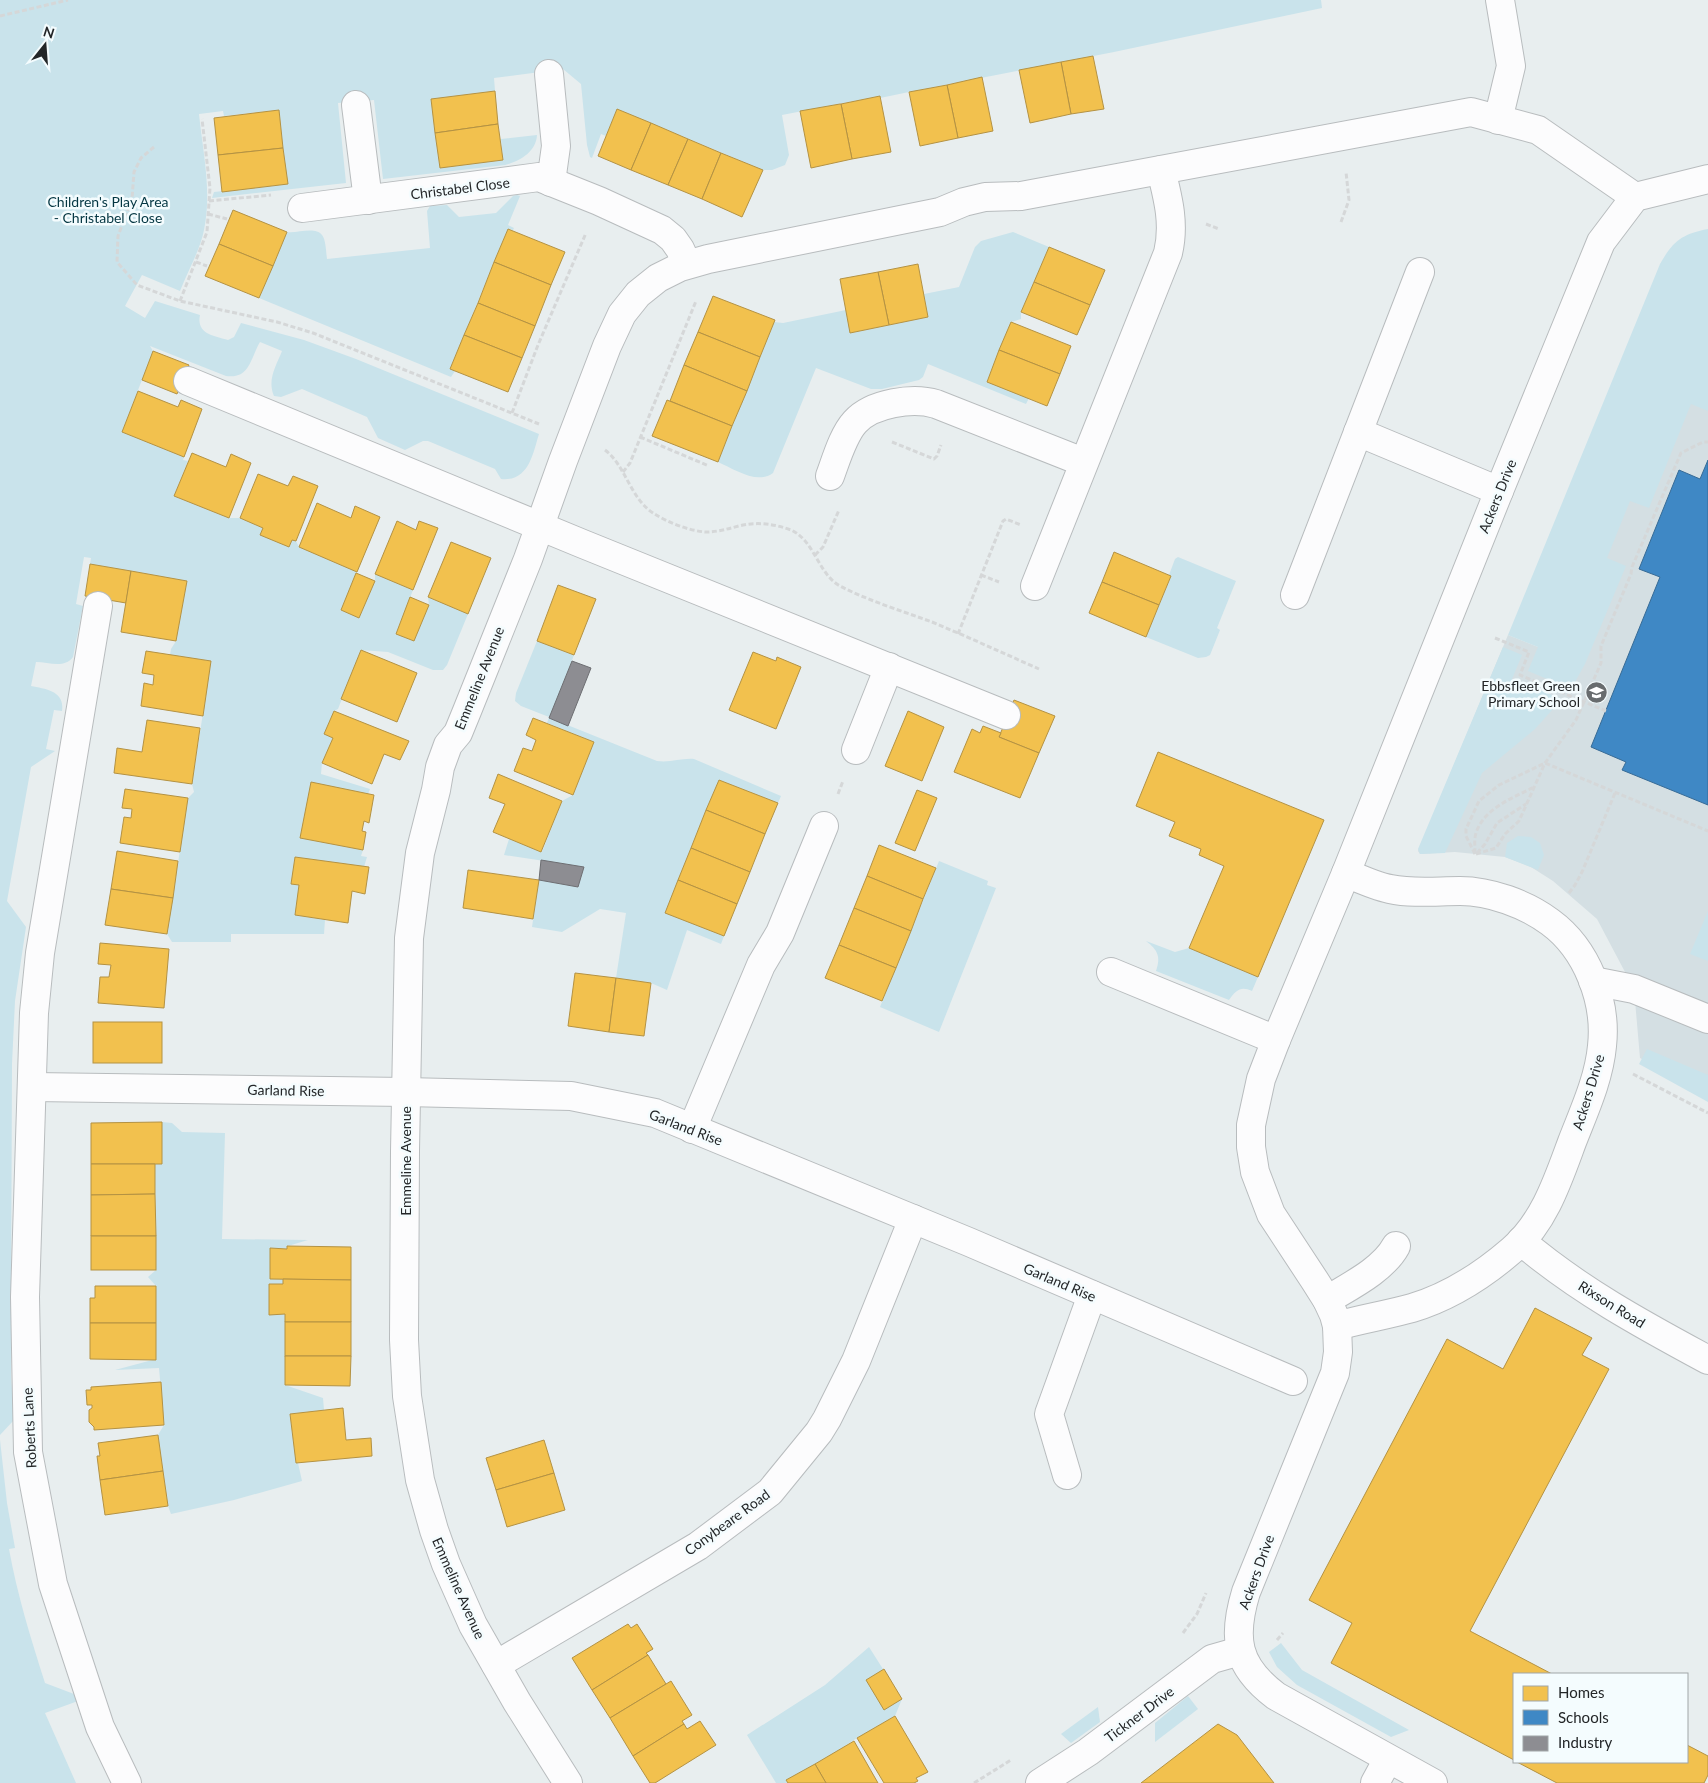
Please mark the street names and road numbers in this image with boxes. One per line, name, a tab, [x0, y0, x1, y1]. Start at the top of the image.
street label: Christabel Close	[409, 173, 511, 203]
street label: Ackers Drive	[1474, 457, 1520, 535]
street label: Emmeline Avenue	[451, 624, 507, 732]
street label: Ackers Drive	[1568, 1052, 1608, 1132]
street label: Garland Rise	[247, 1081, 325, 1099]
street label: Garland Rise	[647, 1105, 725, 1149]
street label: Emmeline Avenue	[397, 1106, 414, 1216]
street label: Garland Rise	[1021, 1259, 1099, 1305]
street label: Rixson Road	[1576, 1277, 1648, 1331]
street label: Roberts Lane	[18, 1387, 40, 1469]
street label: Conybeare Road	[681, 1485, 773, 1559]
street label: Ackers Drive	[1235, 1532, 1277, 1612]
street label: Emmeline Avenue	[429, 1534, 489, 1642]
street label: Tickner Drive	[1101, 1682, 1177, 1746]

